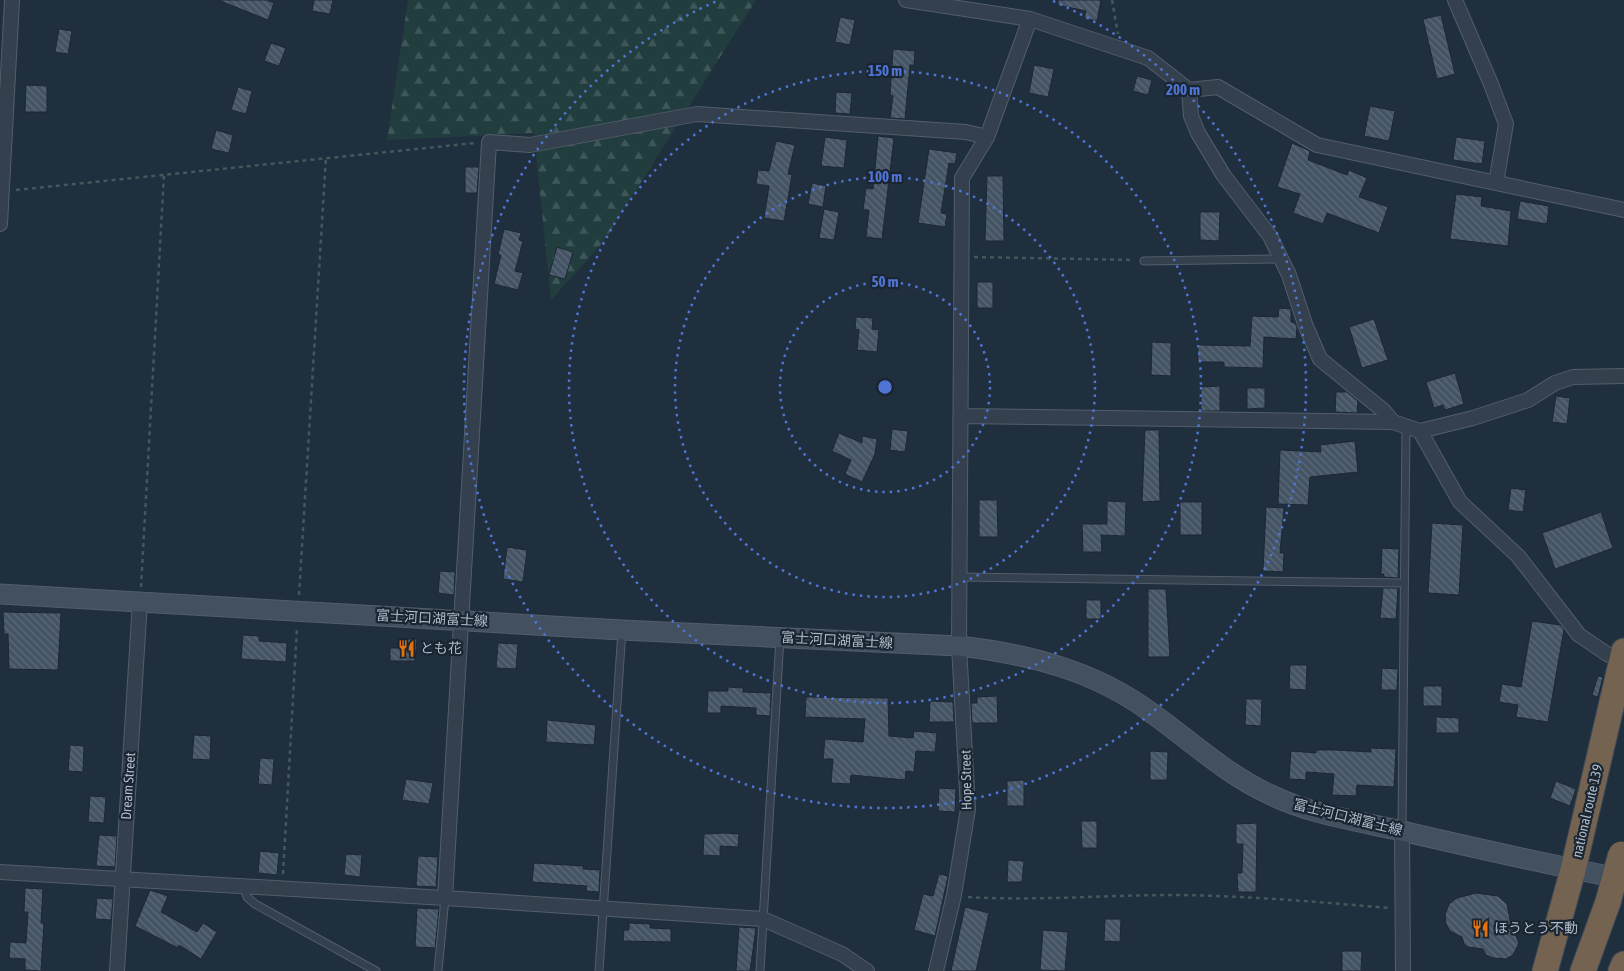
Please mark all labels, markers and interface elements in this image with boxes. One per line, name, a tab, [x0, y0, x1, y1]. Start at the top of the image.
text: 150 m	[868, 62, 902, 79]
text: 200 m	[1166, 81, 1200, 98]
text: 100 m	[868, 168, 902, 185]
text: 50 m	[872, 273, 899, 290]
centre of rings	[876, 378, 894, 396]
street label: 富士河口湖富士線	[376, 607, 488, 629]
street label: 富士河口湖富士線	[781, 629, 893, 651]
restaurant icon: とも花	[396, 638, 416, 658]
place label: とも花	[420, 640, 462, 656]
street label: Hope Street	[957, 750, 975, 810]
street label: Dream Street	[118, 752, 138, 820]
street label: national route 139	[1568, 763, 1606, 859]
street label: 富士河口湖富士線	[1292, 796, 1404, 838]
restaurant icon: ほうとう不動	[1470, 918, 1490, 938]
place label: ほうとう不動	[1494, 920, 1578, 936]

